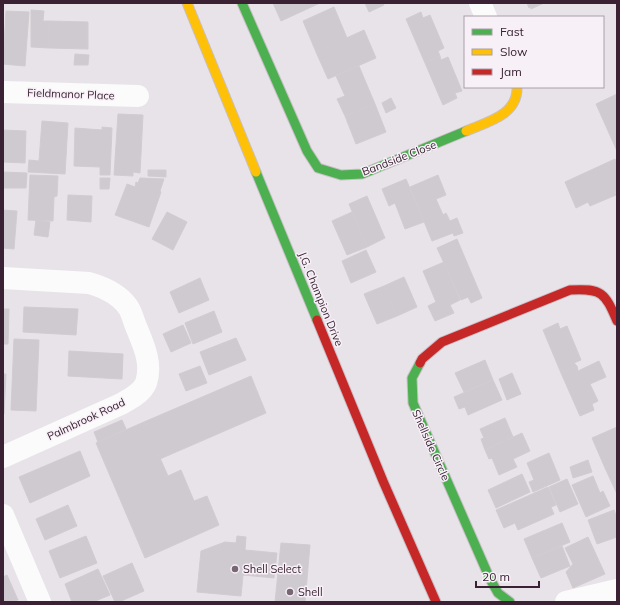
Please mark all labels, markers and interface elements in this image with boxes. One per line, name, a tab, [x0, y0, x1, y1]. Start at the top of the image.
legend	[464, 16, 604, 88]
text: Fast	[500, 24, 524, 39]
text: Slow	[500, 44, 528, 59]
text: Jam	[500, 64, 522, 79]
street label: Fieldmanor Place	[27, 85, 115, 103]
street label: Bandside Close	[360, 137, 438, 179]
street label: J.G. Champion Drive	[296, 250, 346, 348]
street label: Palmbrook Road	[45, 395, 127, 443]
street label: Shellside Circle	[409, 407, 453, 483]
place label: Shell Select	[243, 562, 301, 576]
scale bar	[476, 563, 539, 589]
marker: Shell Select	[230, 564, 240, 574]
text: 20 m	[482, 569, 510, 584]
place label: Shell	[298, 585, 323, 599]
marker: Shell	[285, 587, 295, 597]

